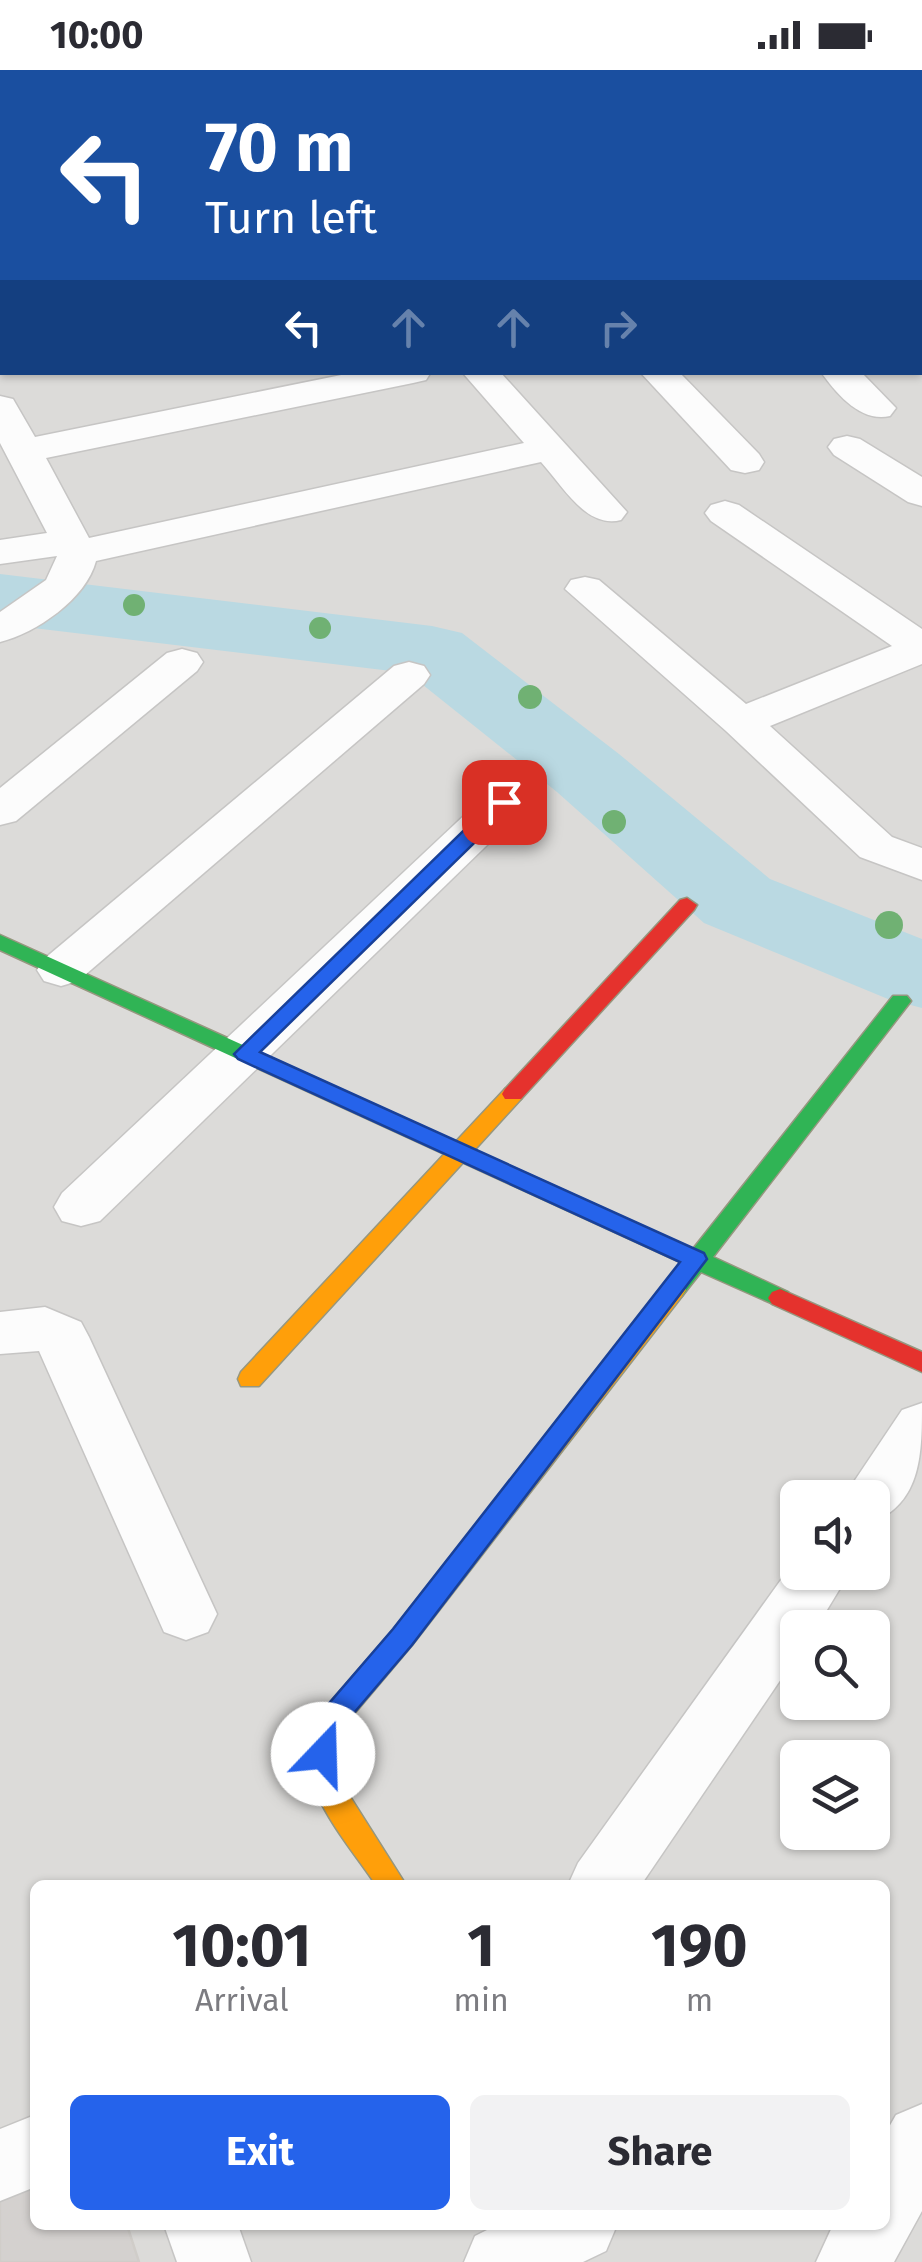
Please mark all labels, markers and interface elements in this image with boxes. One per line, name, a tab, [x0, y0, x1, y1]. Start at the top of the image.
text: 10:00	[50, 12, 143, 58]
text: 70 m	[205, 106, 354, 190]
icon: left	[40, 110, 170, 240]
text: Turn left	[205, 191, 377, 245]
icon: left	[276, 300, 331, 355]
icon: ahead	[381, 300, 436, 355]
icon: ahead	[486, 300, 541, 355]
icon: right	[591, 300, 646, 355]
pin	[462, 760, 547, 845]
icon: arrive	[477, 775, 532, 830]
map controls	[780, 1480, 890, 1850]
button: sound	[780, 1480, 890, 1590]
button: search	[780, 1610, 890, 1720]
position arrow	[271, 1702, 375, 1806]
button: layers	[780, 1740, 890, 1850]
text: 10:01	[172, 1910, 311, 1982]
text: 1	[467, 1910, 495, 1982]
text: 190	[651, 1910, 748, 1982]
text: Arrival	[195, 1981, 289, 2019]
text: min	[454, 1981, 509, 2019]
text: m	[686, 1981, 713, 2019]
button: Exit	[70, 2095, 450, 2210]
button: Share	[470, 2095, 850, 2210]

